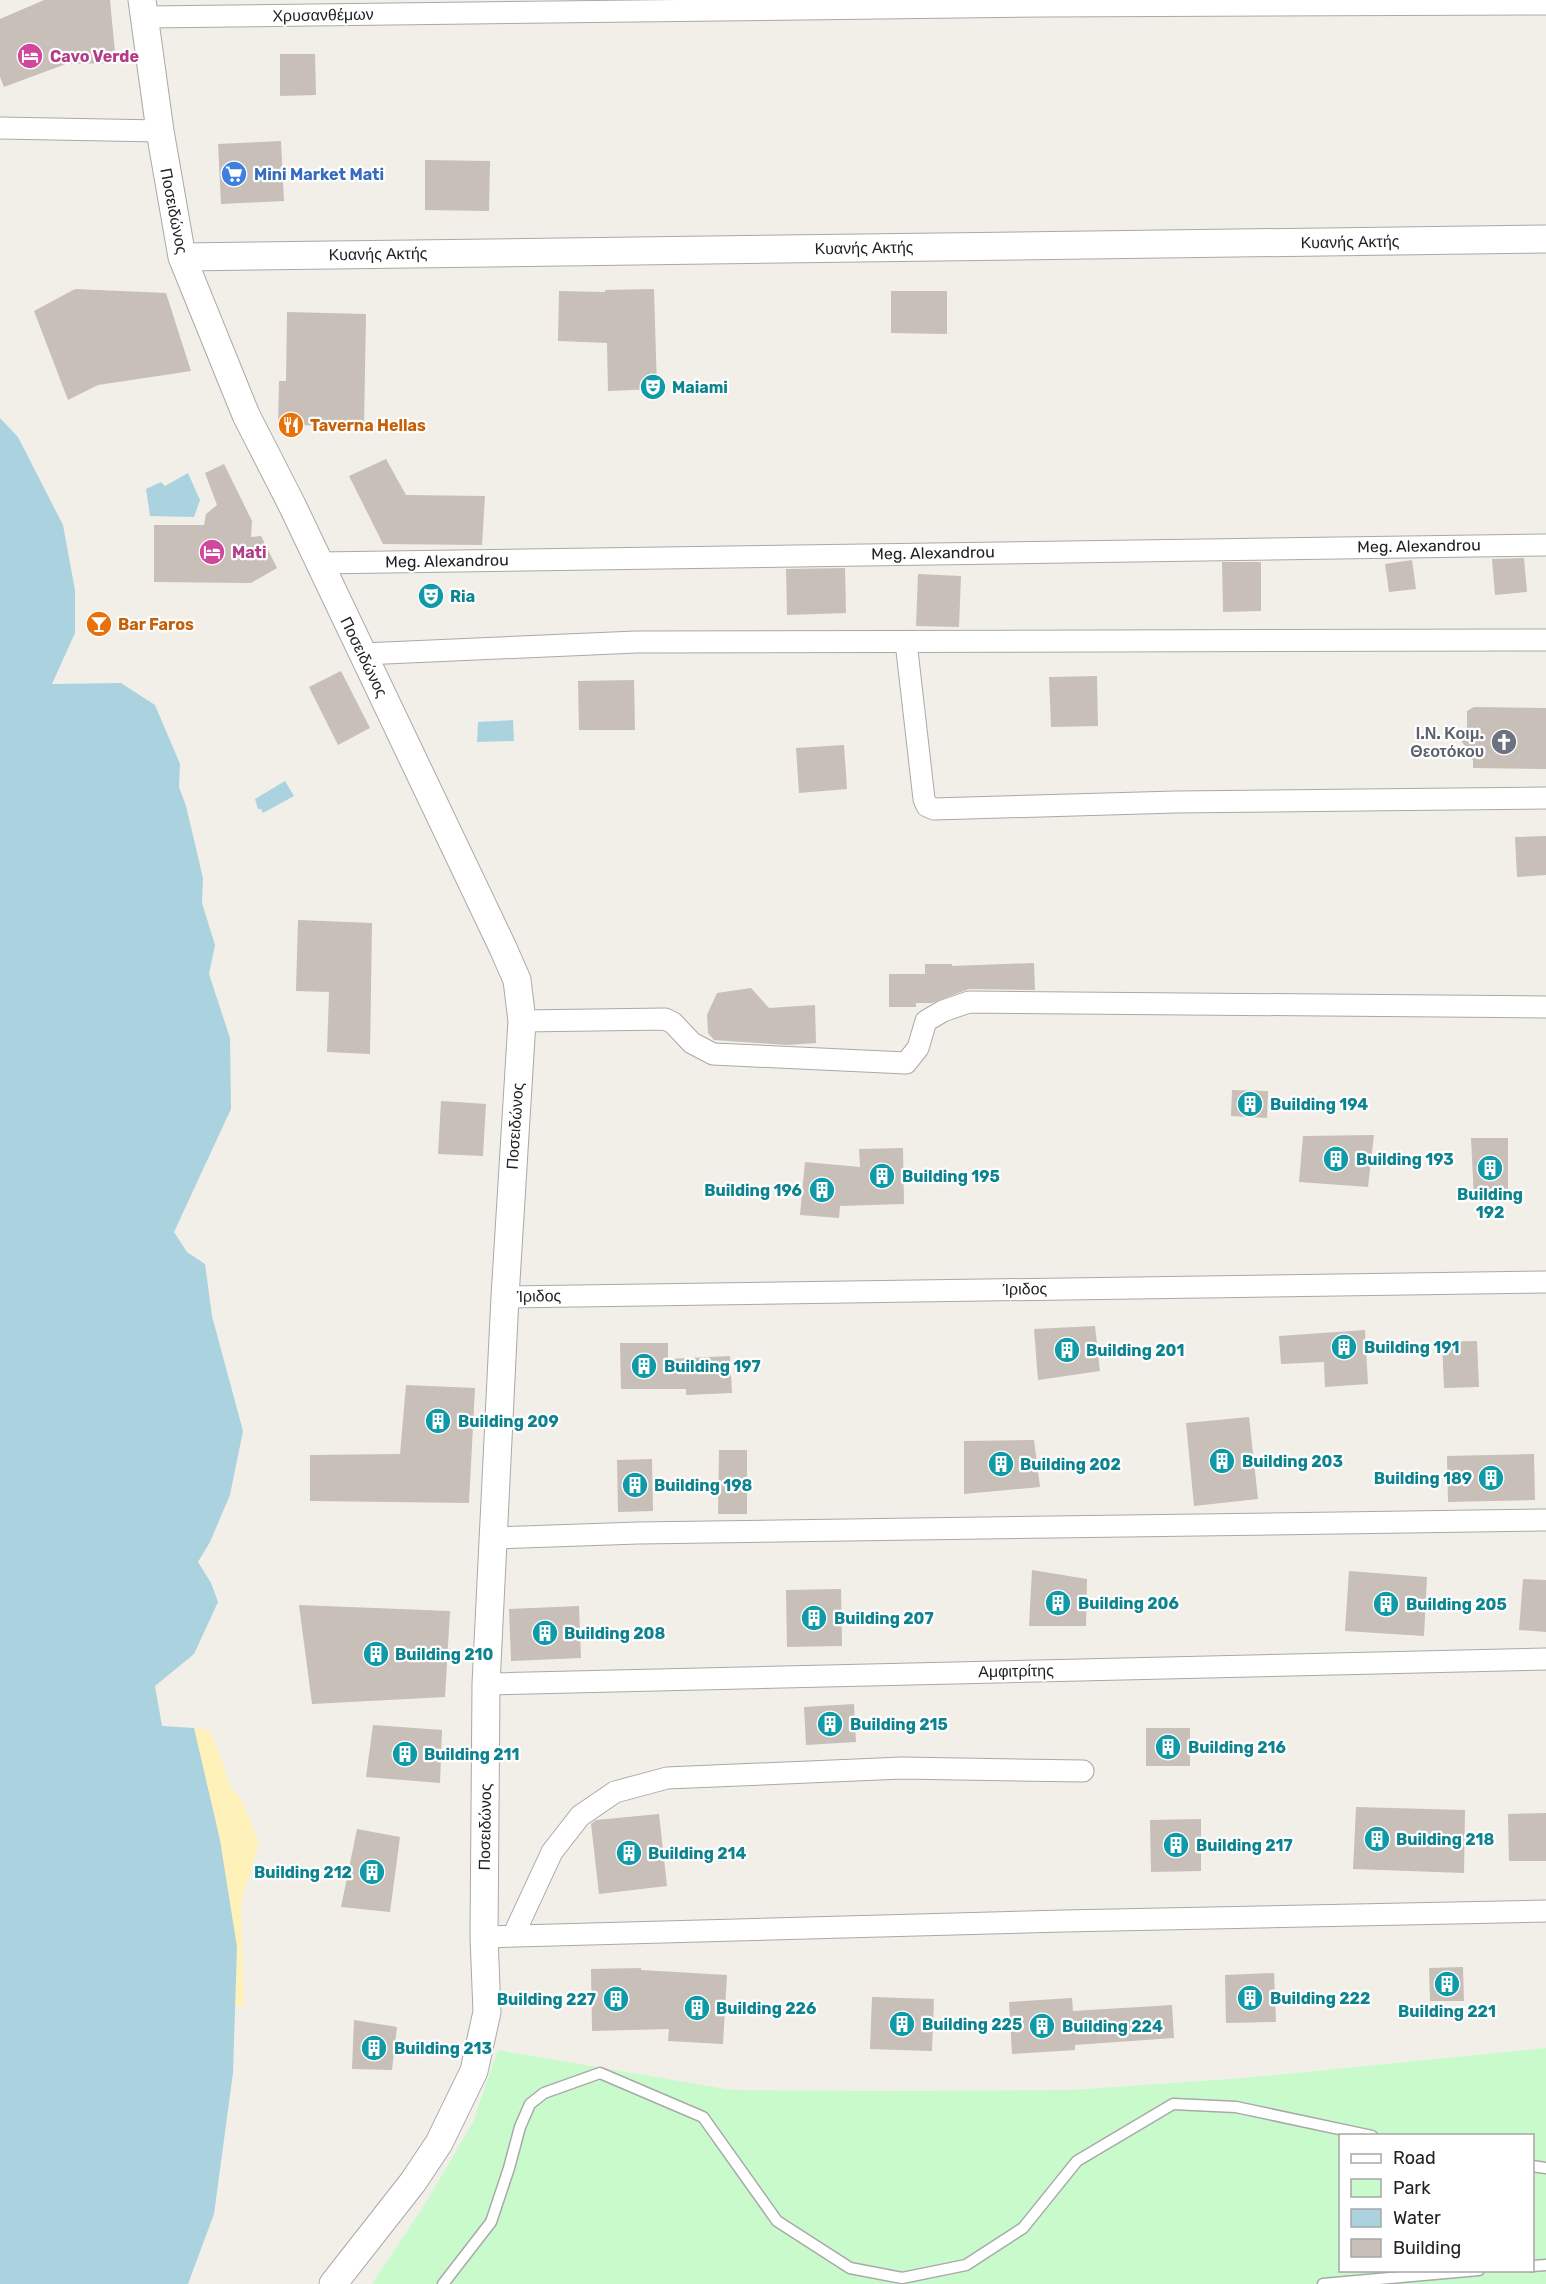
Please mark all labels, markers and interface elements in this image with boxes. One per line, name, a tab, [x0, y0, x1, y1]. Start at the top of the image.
street label: Χρυσανθέμων	[272, 5, 374, 25]
hotel icon: Cavo Verde	[15, 41, 45, 71]
place label: Cavo Verde	[50, 47, 139, 66]
supermarket icon: Mini Market Mati	[219, 159, 249, 189]
place label: Mini Market Mati	[254, 165, 384, 184]
street label: Ποσειδώνος	[156, 166, 192, 256]
street label: Κυανής Ακτής	[1300, 232, 1400, 252]
street label: Κυανής Ακτής	[814, 238, 914, 258]
street label: Κυανής Ακτής	[328, 244, 428, 264]
theatre icon: Maiami	[638, 372, 668, 402]
place label: Maiami	[672, 378, 728, 397]
restaurant icon: Taverna Hellas	[276, 410, 306, 440]
place label: Taverna Hellas	[310, 416, 426, 435]
street label: Meg. Alexandrou	[1357, 535, 1481, 557]
hotel icon: Mati	[197, 537, 227, 567]
street label: Meg. Alexandrou	[871, 542, 995, 564]
place label: Mati	[232, 543, 267, 562]
street label: Meg. Alexandrou	[385, 550, 509, 572]
theatre icon: Ria	[416, 581, 446, 611]
place label: Ria	[450, 587, 475, 606]
bar icon: Bar Faros	[84, 609, 114, 639]
street label: Ποσειδώνος	[336, 614, 392, 701]
place label: Bar Faros	[118, 615, 194, 634]
place label: Ι.Ν. Κοιμ. Θεοτόκου	[1410, 724, 1484, 761]
church icon: Ι.Ν. Κοιμ. Θεοτόκου	[1489, 727, 1519, 757]
street label: Ποσειδώνος	[502, 1082, 528, 1170]
building icon: Building 194	[1235, 1089, 1265, 1119]
place label: Building 194	[1270, 1095, 1368, 1114]
building icon: Building 193	[1321, 1144, 1351, 1174]
place label: Building 193	[1356, 1150, 1454, 1169]
building icon: Building 192	[1475, 1153, 1505, 1183]
building icon: Building 195	[867, 1161, 897, 1191]
place label: Building 195	[902, 1167, 1000, 1186]
building icon: Building 196	[807, 1175, 837, 1205]
place label: Building 196	[704, 1181, 802, 1200]
place label: Building 192	[1457, 1185, 1523, 1222]
street label: Ίριδος	[1002, 1279, 1048, 1299]
street label: Ίριδος	[516, 1286, 562, 1306]
building icon: Building 191	[1329, 1332, 1359, 1362]
building icon: Building 201	[1052, 1335, 1082, 1365]
place label: Building 191	[1364, 1338, 1459, 1357]
place label: Building 201	[1086, 1341, 1184, 1360]
building icon: Building 197	[629, 1351, 659, 1381]
place label: Building 197	[664, 1357, 761, 1376]
building icon: Building 209	[423, 1406, 453, 1436]
place label: Building 209	[458, 1412, 559, 1431]
building icon: Building 203	[1207, 1446, 1237, 1476]
building icon: Building 202	[986, 1449, 1016, 1479]
place label: Building 203	[1242, 1452, 1343, 1471]
place label: Building 202	[1020, 1455, 1121, 1474]
building icon: Building 189	[1476, 1463, 1506, 1493]
place label: Building 189	[1374, 1469, 1472, 1488]
building icon: Building 198	[620, 1470, 650, 1500]
place label: Building 198	[654, 1476, 752, 1495]
building icon: Building 206	[1043, 1588, 1073, 1618]
building icon: Building 205	[1371, 1589, 1401, 1619]
place label: Building 206	[1078, 1594, 1179, 1613]
place label: Building 205	[1406, 1595, 1507, 1614]
building icon: Building 207	[799, 1603, 829, 1633]
place label: Building 207	[834, 1609, 934, 1628]
building icon: Building 208	[530, 1618, 560, 1648]
place label: Building 208	[564, 1624, 665, 1643]
building icon: Building 210	[361, 1639, 391, 1669]
place label: Building 210	[395, 1645, 494, 1664]
street label: Αμφιτρίτης	[978, 1661, 1054, 1681]
building icon: Building 215	[815, 1709, 845, 1739]
place label: Building 215	[850, 1715, 948, 1734]
building icon: Building 216	[1153, 1732, 1183, 1762]
place label: Building 216	[1188, 1738, 1286, 1757]
building icon: Building 211	[390, 1739, 420, 1769]
place label: Building 211	[424, 1745, 520, 1764]
street label: Ποσειδώνος	[475, 1783, 495, 1871]
building icon: Building 218	[1362, 1824, 1392, 1854]
building icon: Building 217	[1161, 1830, 1191, 1860]
place label: Building 218	[1396, 1830, 1495, 1849]
place label: Building 217	[1196, 1836, 1293, 1855]
building icon: Building 214	[614, 1838, 644, 1868]
place label: Building 214	[648, 1844, 747, 1863]
building icon: Building 212	[357, 1857, 387, 1887]
place label: Building 212	[254, 1863, 352, 1882]
building icon: Building 221	[1432, 1969, 1462, 1999]
building icon: Building 222	[1235, 1983, 1265, 2013]
building icon: Building 227	[601, 1984, 631, 2014]
place label: Building 222	[1270, 1989, 1370, 2008]
place label: Building 227	[497, 1990, 596, 2009]
building icon: Building 226	[682, 1993, 712, 2023]
place label: Building 226	[716, 1999, 816, 2018]
place label: Building 221	[1398, 2002, 1496, 2021]
building icon: Building 225	[887, 2009, 917, 2039]
building icon: Building 224	[1027, 2011, 1057, 2041]
place label: Building 225	[922, 2015, 1022, 2034]
place label: Building 224	[1062, 2017, 1163, 2036]
building icon: Building 213	[359, 2033, 389, 2063]
place label: Building 213	[394, 2039, 492, 2058]
legend	[1339, 2134, 1534, 2272]
text: Road	[1393, 2147, 1436, 2169]
text: Park	[1393, 2177, 1431, 2199]
text: Water	[1393, 2207, 1441, 2229]
text: Building	[1393, 2237, 1461, 2259]

